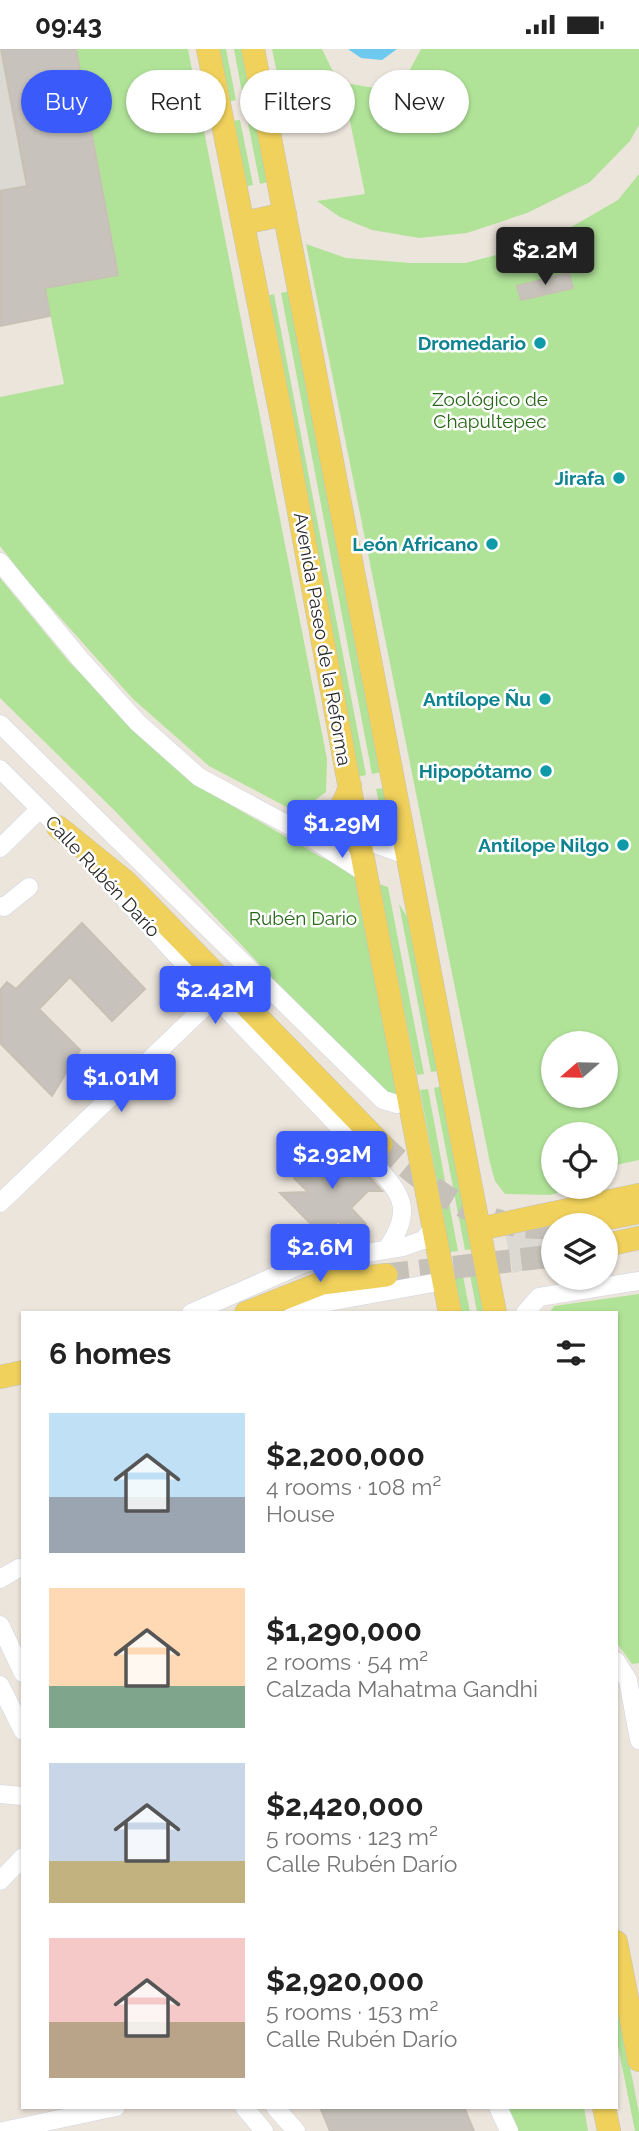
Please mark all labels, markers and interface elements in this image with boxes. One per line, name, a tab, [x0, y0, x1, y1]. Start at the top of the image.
text: 09:43	[35, 10, 102, 40]
chip: Buy	[21, 70, 112, 133]
chip: Rent	[126, 70, 226, 133]
chip: Filters	[240, 70, 355, 133]
chip: New	[369, 70, 469, 133]
pin: $2.2M	[496, 227, 594, 287]
text: $2.2M	[512, 236, 578, 263]
place label: Dromedario	[418, 332, 526, 354]
marker: Dromedario	[532, 335, 548, 351]
park label: Zoológico de Chapultepec	[432, 388, 548, 432]
place label: Jirafa	[555, 467, 605, 489]
marker: Jirafa	[611, 470, 627, 486]
street label: Avenida Paseo de la Reforma	[290, 511, 356, 767]
place label: León Africano	[352, 533, 478, 555]
marker: León Africano	[484, 536, 500, 552]
place label: Antílope Ñu	[423, 688, 531, 710]
marker: Antílope Ñu	[537, 691, 553, 707]
place label: Hipopótamo	[419, 760, 532, 782]
marker: Hipopótamo	[538, 763, 554, 779]
pin: $1.29M	[285, 801, 399, 860]
text: $1.29M	[303, 809, 381, 836]
street label: Calle Rubén Darío	[41, 811, 165, 941]
place label: Antílope Nilgo	[478, 834, 609, 856]
marker: Antílope Nilgo	[615, 837, 631, 853]
park label: Rubén Dario	[249, 907, 357, 929]
pin: $2.42M	[158, 967, 272, 1026]
text: $2.42M	[176, 975, 254, 1002]
north arrow	[541, 1031, 618, 1108]
map controls	[541, 1031, 618, 1290]
pin: $1.01M	[64, 1055, 178, 1114]
text: $1.01M	[83, 1063, 159, 1090]
button: locate	[541, 1122, 618, 1199]
pin: $2.92M	[275, 1131, 389, 1191]
text: $2.92M	[292, 1140, 372, 1167]
button: layers	[541, 1213, 618, 1290]
pin: $2.6M	[271, 1225, 369, 1284]
text: $2.6M	[287, 1233, 353, 1260]
icon: filters	[552, 1334, 590, 1372]
text: 6 homes	[49, 1336, 171, 1371]
text: $2,200,000	[266, 1438, 425, 1473]
icon: home	[105, 1441, 189, 1525]
text: 4 rooms · 108 m²	[266, 1473, 441, 1500]
text: House	[266, 1500, 335, 1527]
text: $1,290,000	[266, 1613, 422, 1648]
icon: home	[105, 1616, 189, 1700]
text: 2 rooms · 54 m²	[266, 1648, 428, 1675]
text: Calzada Mahatma Gandhi	[266, 1675, 538, 1702]
text: $2,420,000	[266, 1788, 424, 1823]
icon: home	[105, 1791, 189, 1875]
text: 5 rooms · 123 m²	[266, 1823, 438, 1850]
text: Calle Rubén Darío	[266, 1850, 457, 1877]
text: $2,920,000	[266, 1963, 424, 1998]
icon: home	[105, 1966, 189, 2050]
text: 5 rooms · 153 m²	[266, 1998, 438, 2025]
text: Calle Rubén Darío	[266, 2025, 457, 2052]

